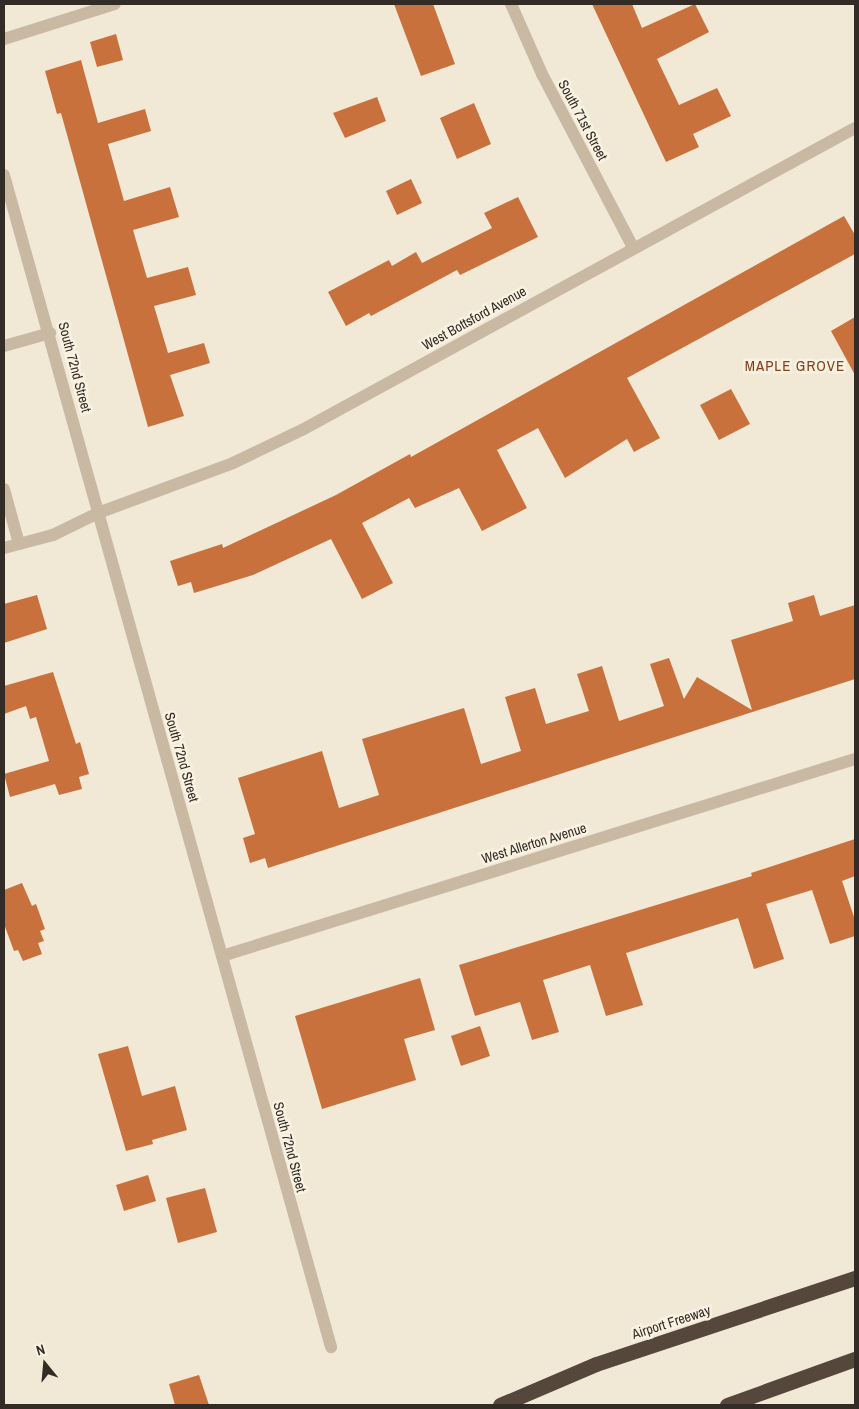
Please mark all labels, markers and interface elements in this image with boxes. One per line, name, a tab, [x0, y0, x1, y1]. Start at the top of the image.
street label: South 71st Street	[555, 77, 611, 163]
street label: West Bottsford Avenue	[419, 282, 529, 354]
street label: South 72nd Street	[55, 320, 95, 414]
district label: MAPLE GROVE	[743, 357, 847, 375]
street label: South 72nd Street	[161, 710, 203, 804]
street label: West Allerton Avenue	[479, 819, 589, 867]
street label: South 72nd Street	[270, 1100, 310, 1194]
street label: Airport Freeway	[630, 1301, 712, 1343]
north arrow	[20, 1339, 70, 1389]
text: N	[34, 1340, 47, 1359]

